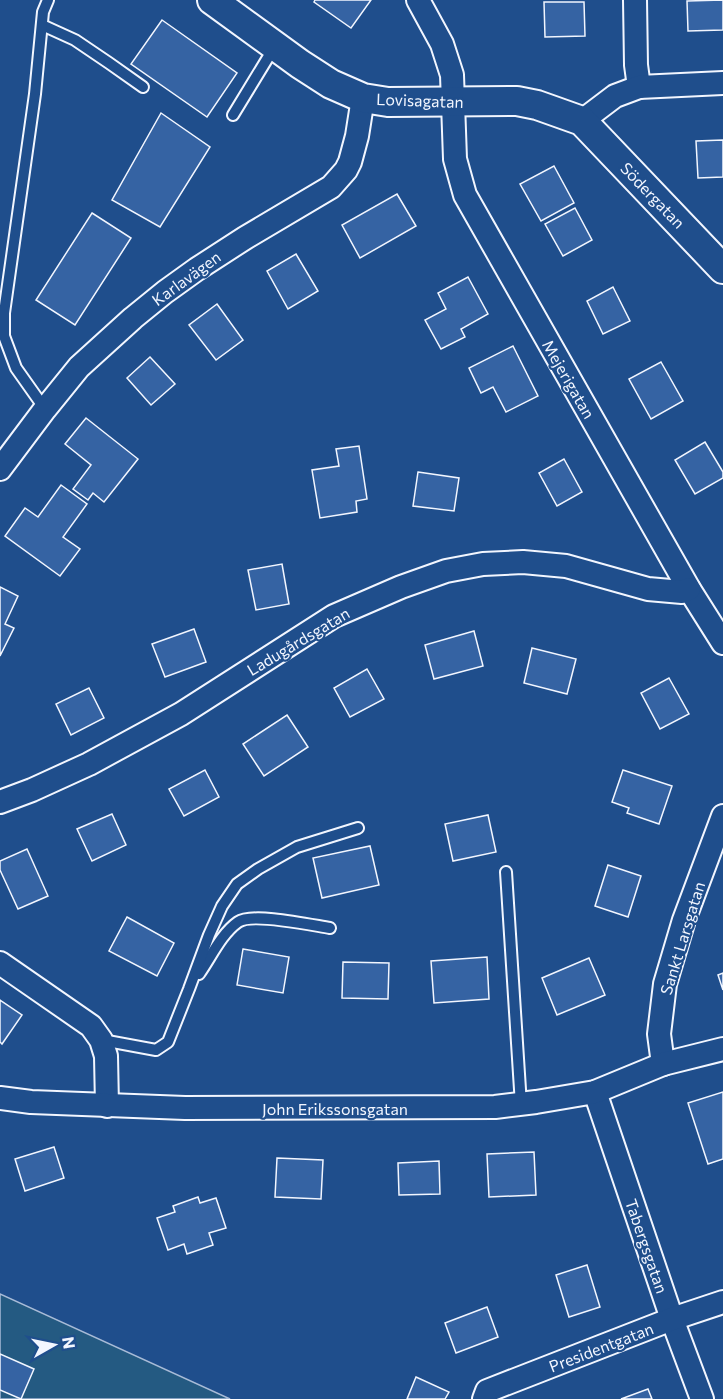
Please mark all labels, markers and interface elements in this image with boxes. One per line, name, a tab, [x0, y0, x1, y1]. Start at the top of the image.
street label: Lovisagatan	[376, 89, 464, 111]
street label: Södergatan	[617, 158, 689, 232]
street label: Karlavägen	[148, 247, 224, 309]
street label: Mejerigatan	[539, 336, 599, 422]
street label: Ladugårdsgatan	[243, 603, 353, 679]
street label: Sankt Larsgatan	[656, 879, 708, 997]
street label: John Erikssonsgatan	[262, 1099, 408, 1118]
street label: Tabergsgatan	[622, 1196, 672, 1296]
north arrow	[24, 1315, 84, 1375]
street label: Presidentgatan	[546, 1318, 656, 1376]
text: N	[59, 1335, 80, 1350]

